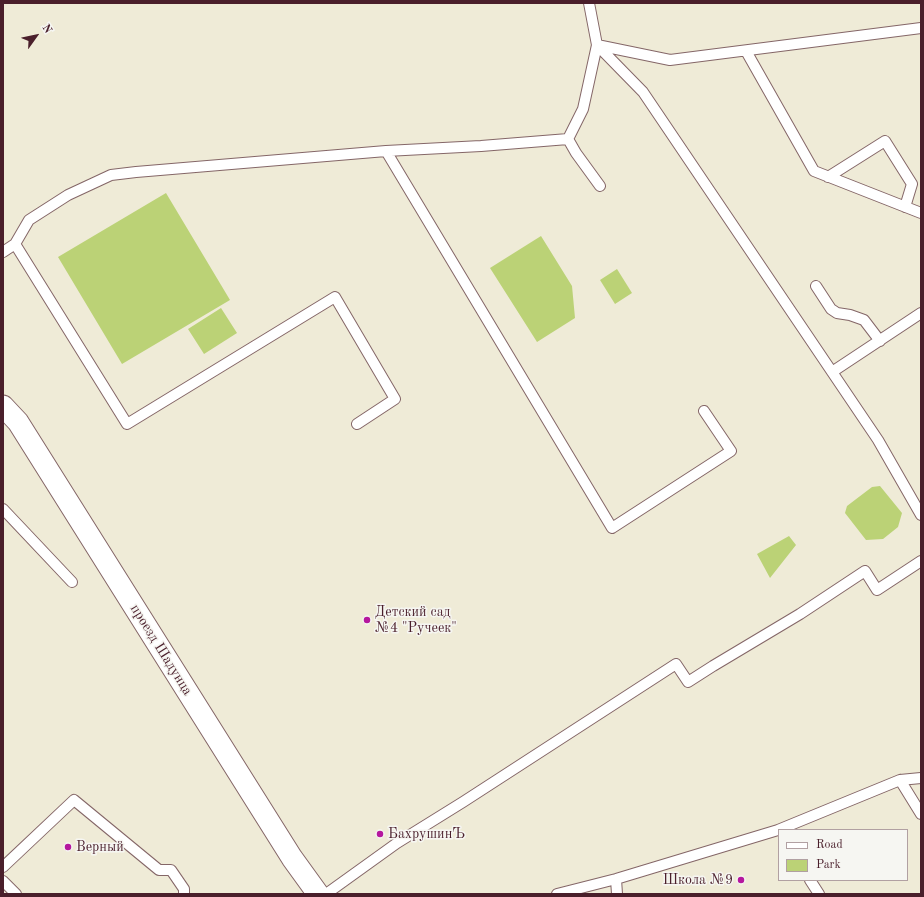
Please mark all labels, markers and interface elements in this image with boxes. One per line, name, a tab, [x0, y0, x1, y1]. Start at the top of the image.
north arrow	[16, 16, 56, 56]
text: N	[40, 23, 53, 36]
street label: проезд Шадунца	[126, 601, 196, 699]
place label: Детский сад №4 "Ручеек"	[375, 604, 457, 636]
marker: Детский сад №4 "Ручеек"	[362, 615, 372, 625]
place label: БахрушинЪ	[388, 826, 465, 842]
marker: БахрушинЪ	[375, 829, 385, 839]
legend	[778, 829, 908, 881]
place label: Верный	[76, 839, 124, 855]
text: Road	[816, 839, 843, 851]
marker: Верный	[63, 842, 73, 852]
text: Park	[816, 859, 841, 871]
place label: Школа №9	[663, 872, 733, 888]
marker: Школа №9	[736, 875, 746, 885]

